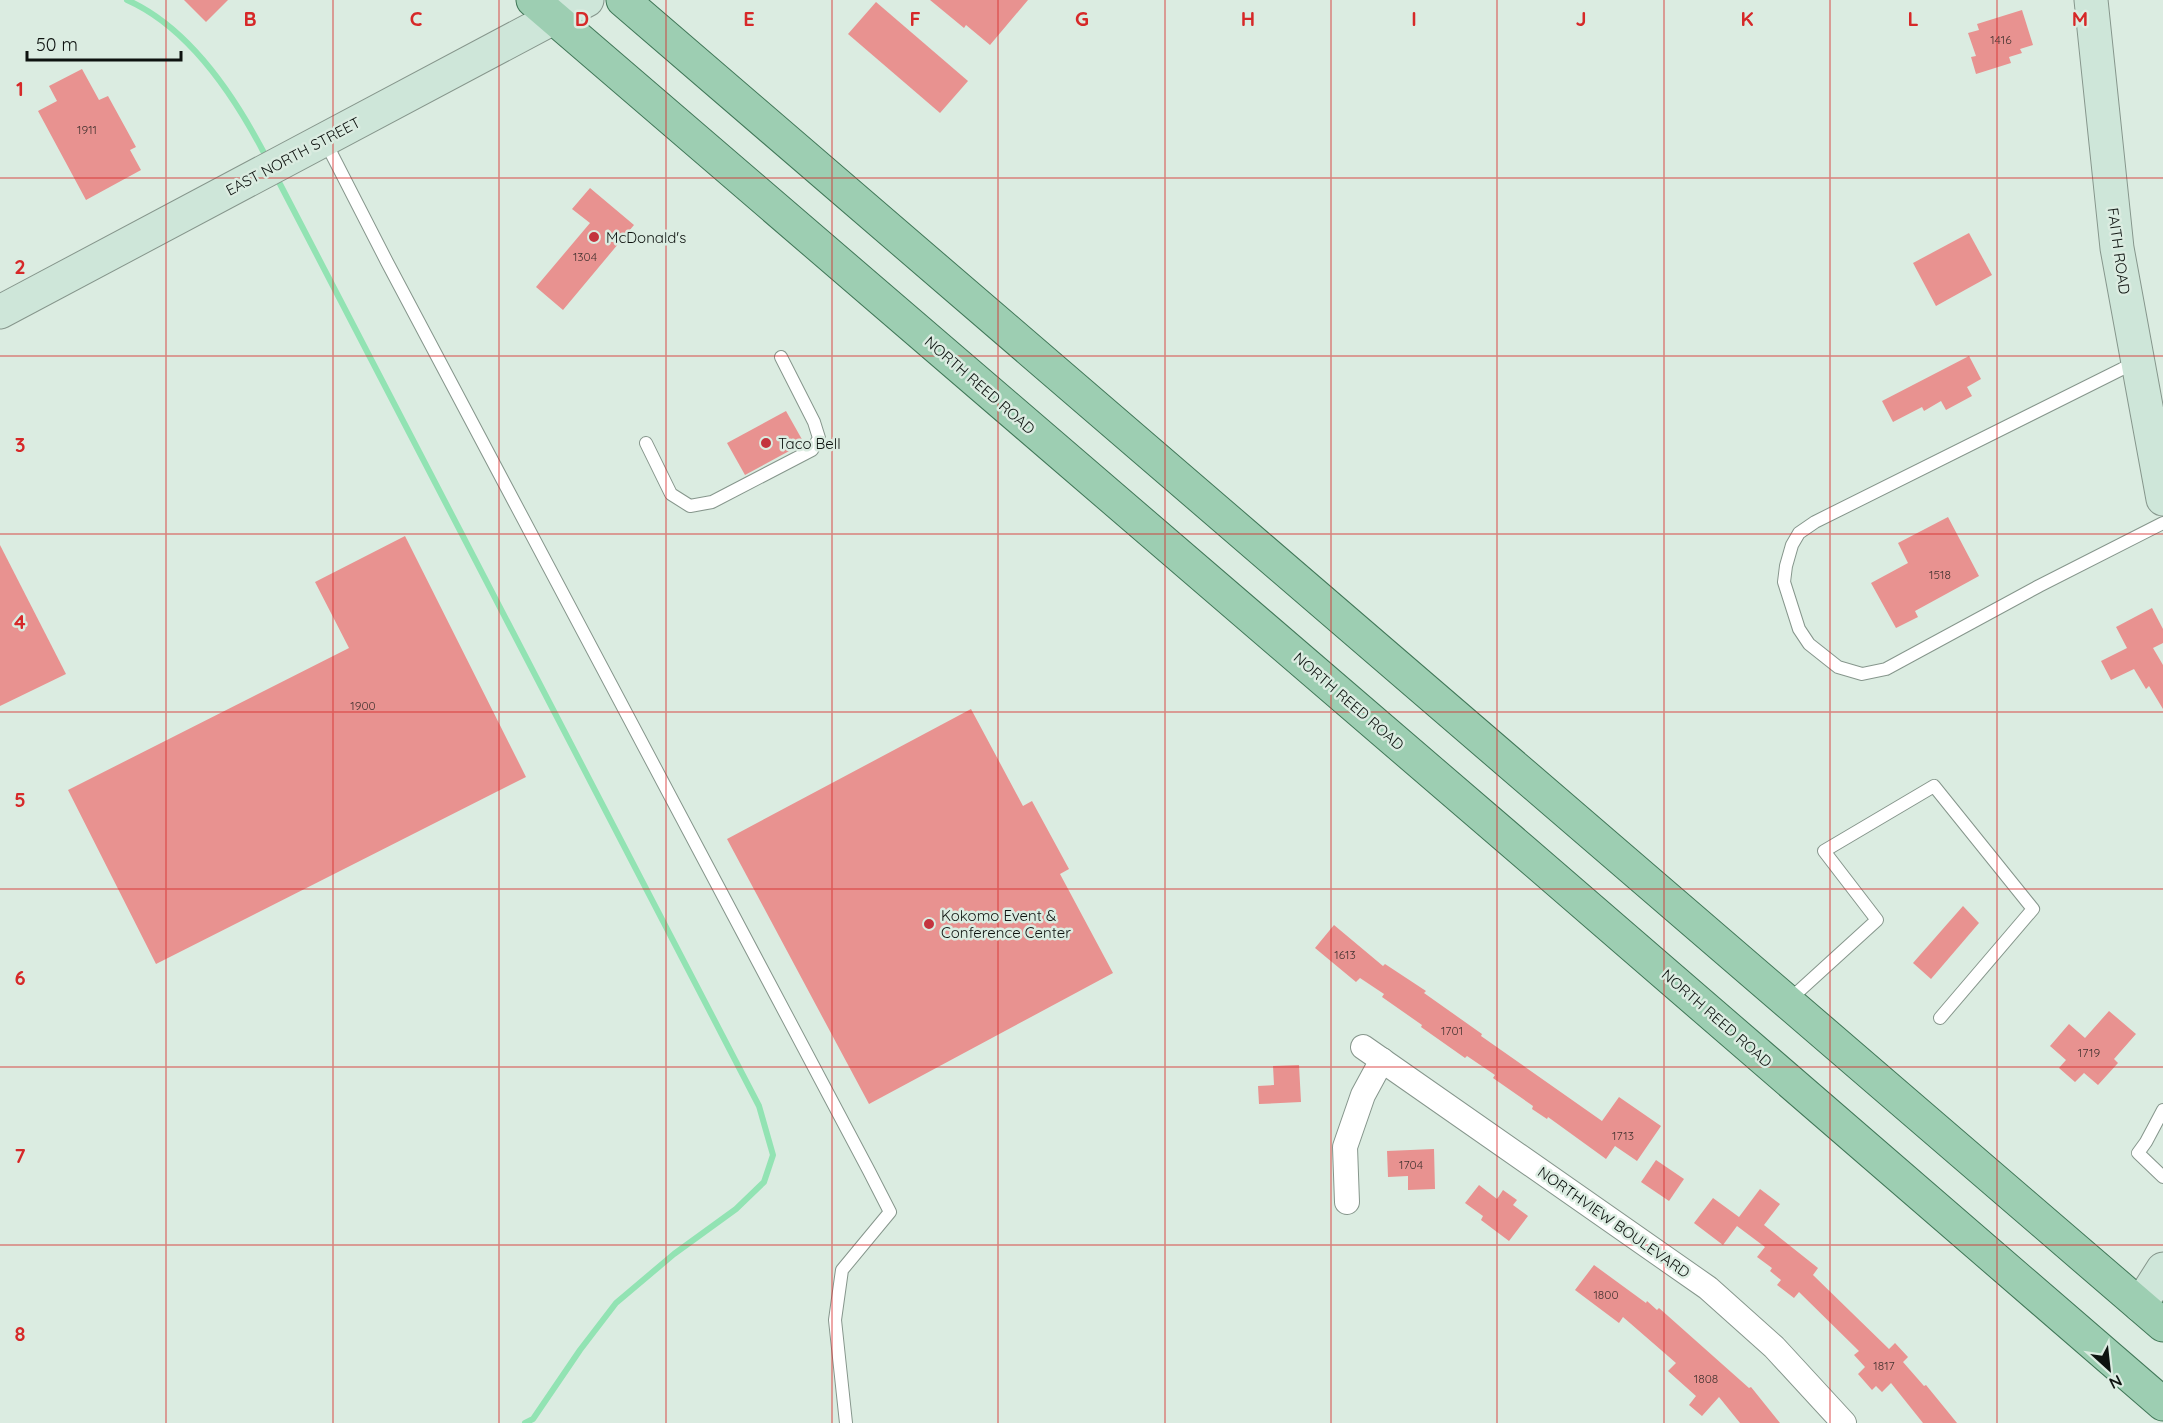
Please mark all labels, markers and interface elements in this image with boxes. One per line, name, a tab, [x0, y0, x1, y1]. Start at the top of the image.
text: B	[243, 6, 257, 31]
text: C	[410, 6, 423, 31]
text: D	[575, 6, 589, 31]
text: E	[743, 6, 755, 31]
text: F	[909, 6, 921, 31]
text: G	[1075, 6, 1089, 31]
text: H	[1241, 6, 1255, 31]
text: I	[1411, 6, 1417, 31]
text: J	[1575, 6, 1587, 31]
text: K	[1740, 6, 1754, 31]
text: L	[1907, 6, 1919, 31]
text: M	[2072, 6, 2088, 31]
scale bar	[27, 24, 182, 62]
house number: 1416	[1990, 32, 2012, 47]
text: 50 m	[36, 33, 78, 56]
text: 1	[16, 76, 24, 101]
street label: EAST NORTH STREET	[222, 112, 364, 200]
house number: 1911	[77, 122, 97, 137]
street label: FAITH ROAD	[2104, 206, 2135, 296]
place label: McDonald's	[606, 228, 686, 247]
marker: McDonald's	[587, 230, 601, 244]
house number: 1304	[573, 249, 597, 264]
text: 2	[14, 254, 26, 279]
street label: NORTH REED ROAD	[921, 332, 1039, 438]
text: 3	[15, 432, 25, 457]
place label: Taco Bell	[778, 434, 841, 453]
marker: Taco Bell	[759, 436, 773, 450]
house number: 1518	[1929, 567, 1951, 582]
text: 4	[14, 609, 26, 634]
street label: NORTH REED ROAD	[1290, 648, 1408, 754]
house number: 1900	[350, 698, 376, 713]
text: 5	[14, 787, 26, 812]
place label: Kokomo Event & Conference Center	[941, 906, 1071, 942]
marker: Kokomo Event & Conference Center	[922, 917, 936, 931]
house number: 1613	[1334, 947, 1356, 962]
text: 6	[14, 965, 26, 990]
street label: NORTH REED ROAD	[1658, 965, 1776, 1071]
house number: 1701	[1441, 1023, 1463, 1038]
house number: 1719	[2078, 1045, 2100, 1060]
house number: 1713	[1612, 1128, 1634, 1143]
text: 7	[15, 1143, 26, 1168]
house number: 1704	[1399, 1157, 1423, 1172]
street label: NORTHVIEW BOULEVARD	[1534, 1162, 1694, 1282]
house number: 1800	[1593, 1287, 1619, 1302]
text: 8	[15, 1321, 26, 1346]
north arrow	[2079, 1339, 2139, 1399]
house number: 1817	[1873, 1358, 1895, 1373]
house number: 1808	[1694, 1371, 1718, 1386]
text: N	[2106, 1371, 2126, 1394]

